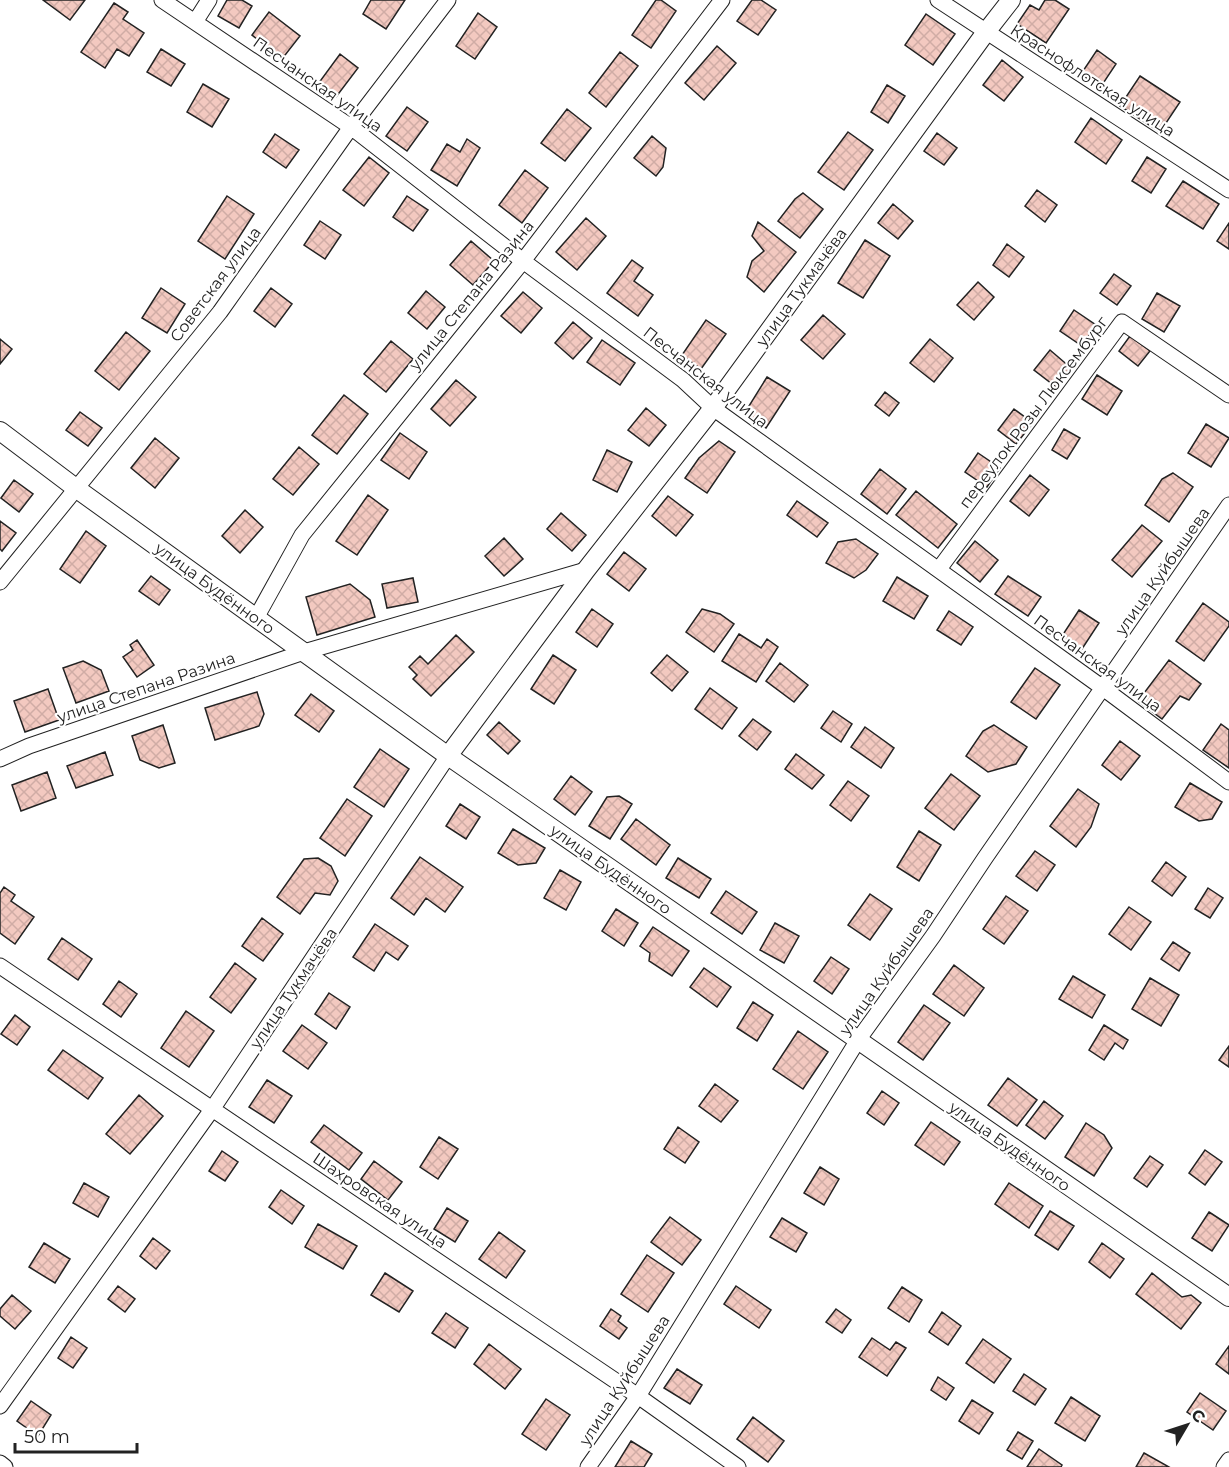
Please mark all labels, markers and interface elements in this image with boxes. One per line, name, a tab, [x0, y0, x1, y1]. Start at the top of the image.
street label: Краснофлотская улица	[1007, 20, 1179, 141]
street label: Песчанская улица	[250, 33, 386, 136]
street label: улица Степана Разина	[405, 217, 538, 375]
street label: Советская улица	[166, 223, 265, 346]
street label: улица Тукмачёва	[751, 224, 851, 351]
street label: переулок Розы Люксембург	[955, 312, 1112, 512]
street label: Песчанская улица	[640, 323, 772, 432]
street label: улица Куйбышева	[1111, 504, 1214, 640]
street label: улица Будённого	[150, 538, 278, 638]
street label: Песчанская улица	[1030, 611, 1165, 716]
street label: улица Степана Разина	[54, 648, 238, 727]
street label: улица Будённого	[546, 820, 675, 918]
street label: улица Куйбышева	[835, 904, 938, 1040]
street label: улица Тукмачёва	[245, 924, 341, 1053]
street label: улица Будённого	[945, 1097, 1074, 1195]
street label: Шахровская улица	[309, 1149, 450, 1252]
street label: улица Куйбышева	[575, 1311, 674, 1450]
north arrow	[1157, 1395, 1217, 1455]
text: С	[1187, 1405, 1210, 1427]
scale bar	[15, 1416, 136, 1454]
text: 50 m	[24, 1426, 70, 1448]

